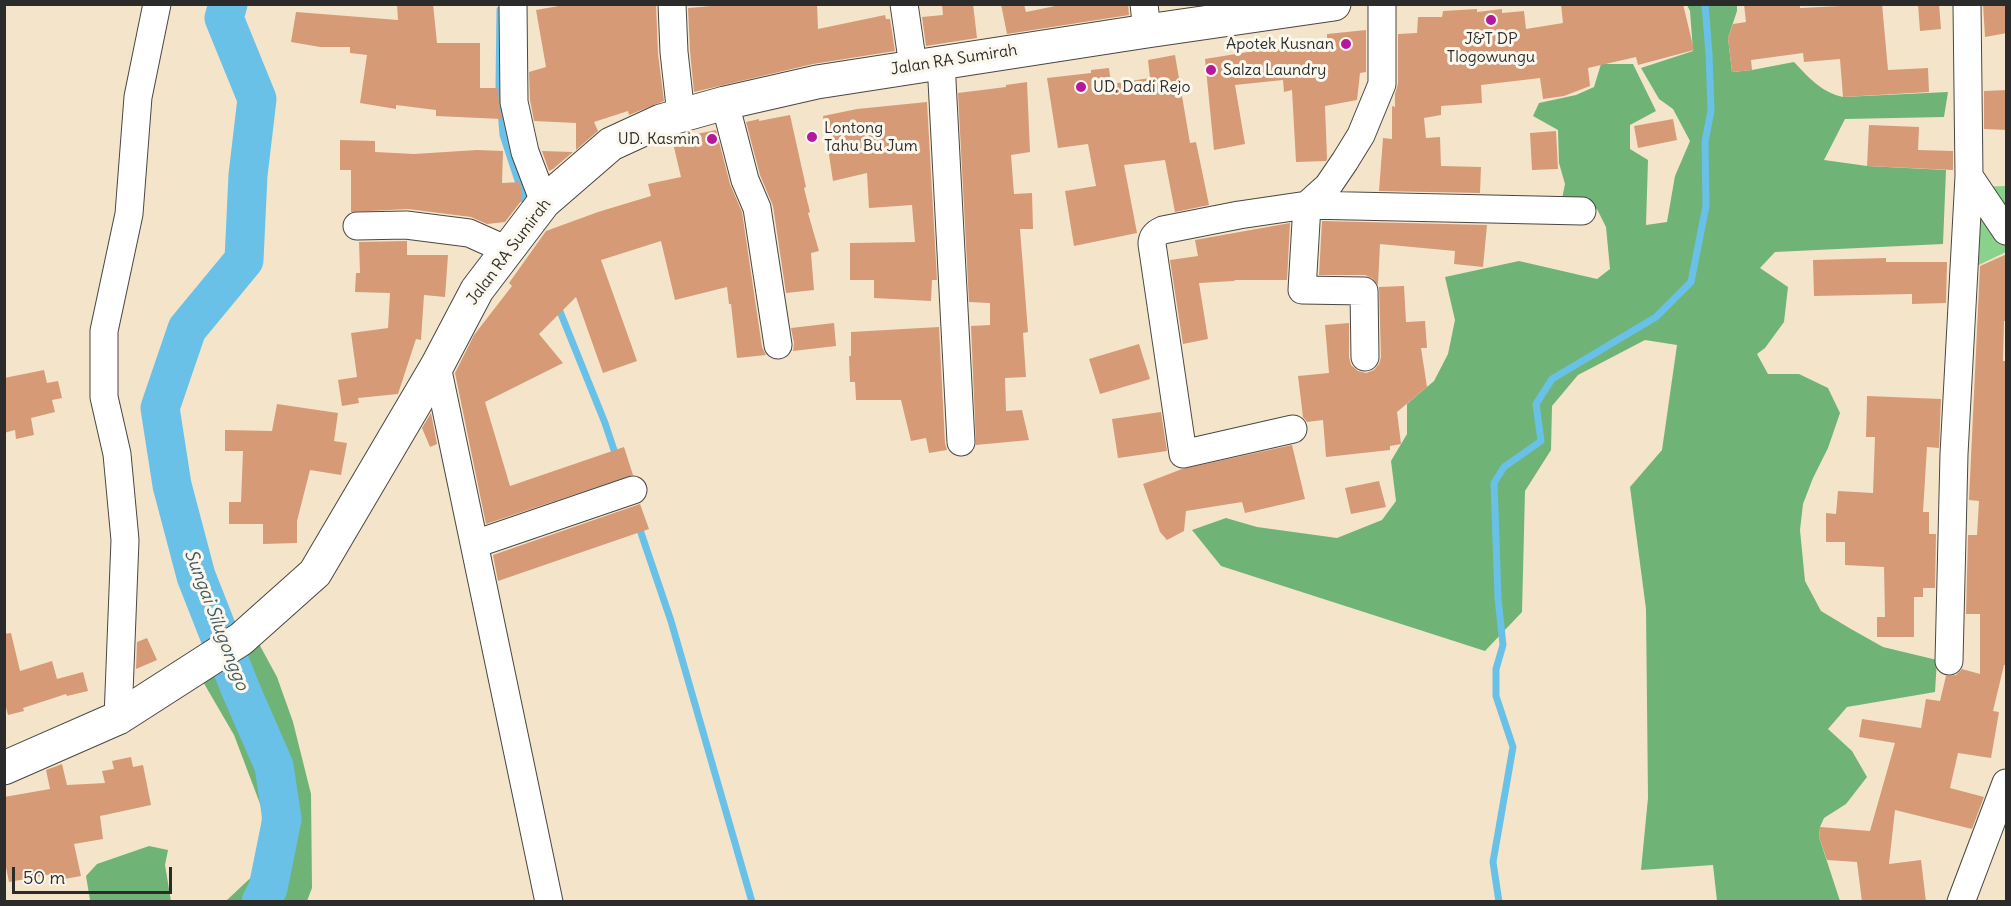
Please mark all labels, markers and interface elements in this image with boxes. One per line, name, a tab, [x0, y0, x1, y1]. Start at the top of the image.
marker: J&T DP Tlogowungu	[1484, 13, 1498, 27]
place label: J&T DP Tlogowungu	[1447, 29, 1535, 67]
place label: Apotek Kusnan	[1226, 34, 1334, 54]
marker: Apotek Kusnan	[1339, 37, 1353, 51]
street label: Jalan RA Sumirah	[889, 41, 1019, 79]
place label: Salza Laundry	[1223, 60, 1326, 80]
marker: Salza Laundry	[1204, 63, 1218, 77]
place label: UD. Dadi Rejo	[1093, 77, 1190, 97]
marker: UD. Dadi Rejo	[1074, 80, 1088, 94]
place label: Lontong Tahu Bu Jum	[824, 118, 918, 156]
place label: UD. Kasmin	[618, 129, 700, 149]
marker: Lontong Tahu Bu Jum	[805, 130, 819, 144]
marker: UD. Kasmin	[705, 132, 719, 146]
street label: Jalan RA Sumirah	[463, 195, 555, 309]
water label: Sungai Silugonggo	[179, 547, 253, 693]
scale bar	[15, 855, 176, 893]
text: 50 m	[23, 866, 65, 889]

